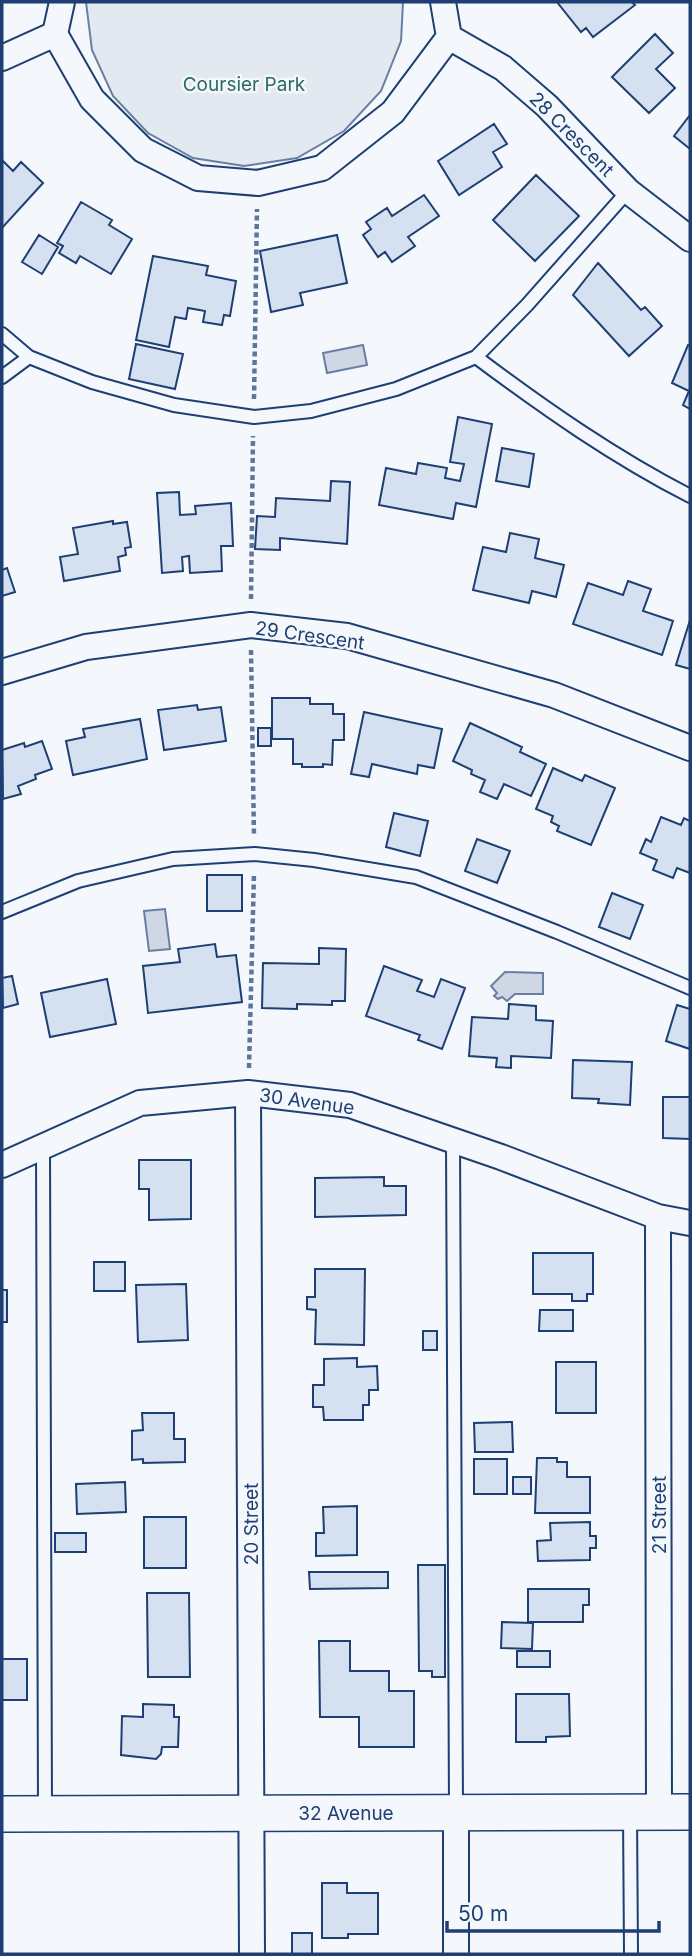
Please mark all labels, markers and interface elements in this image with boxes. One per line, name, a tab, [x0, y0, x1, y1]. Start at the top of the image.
park label: Coursier Park	[183, 73, 306, 96]
street label: 28 Crescent	[525, 87, 619, 181]
street label: 29 Crescent	[254, 616, 366, 655]
street label: 30 Avenue	[258, 1083, 356, 1120]
street label: 21 Street	[648, 1476, 671, 1554]
street label: 20 Street	[240, 1483, 263, 1565]
street label: 32 Avenue	[298, 1802, 394, 1825]
scale bar	[447, 1890, 659, 1934]
text: 50 m	[458, 1901, 508, 1926]

